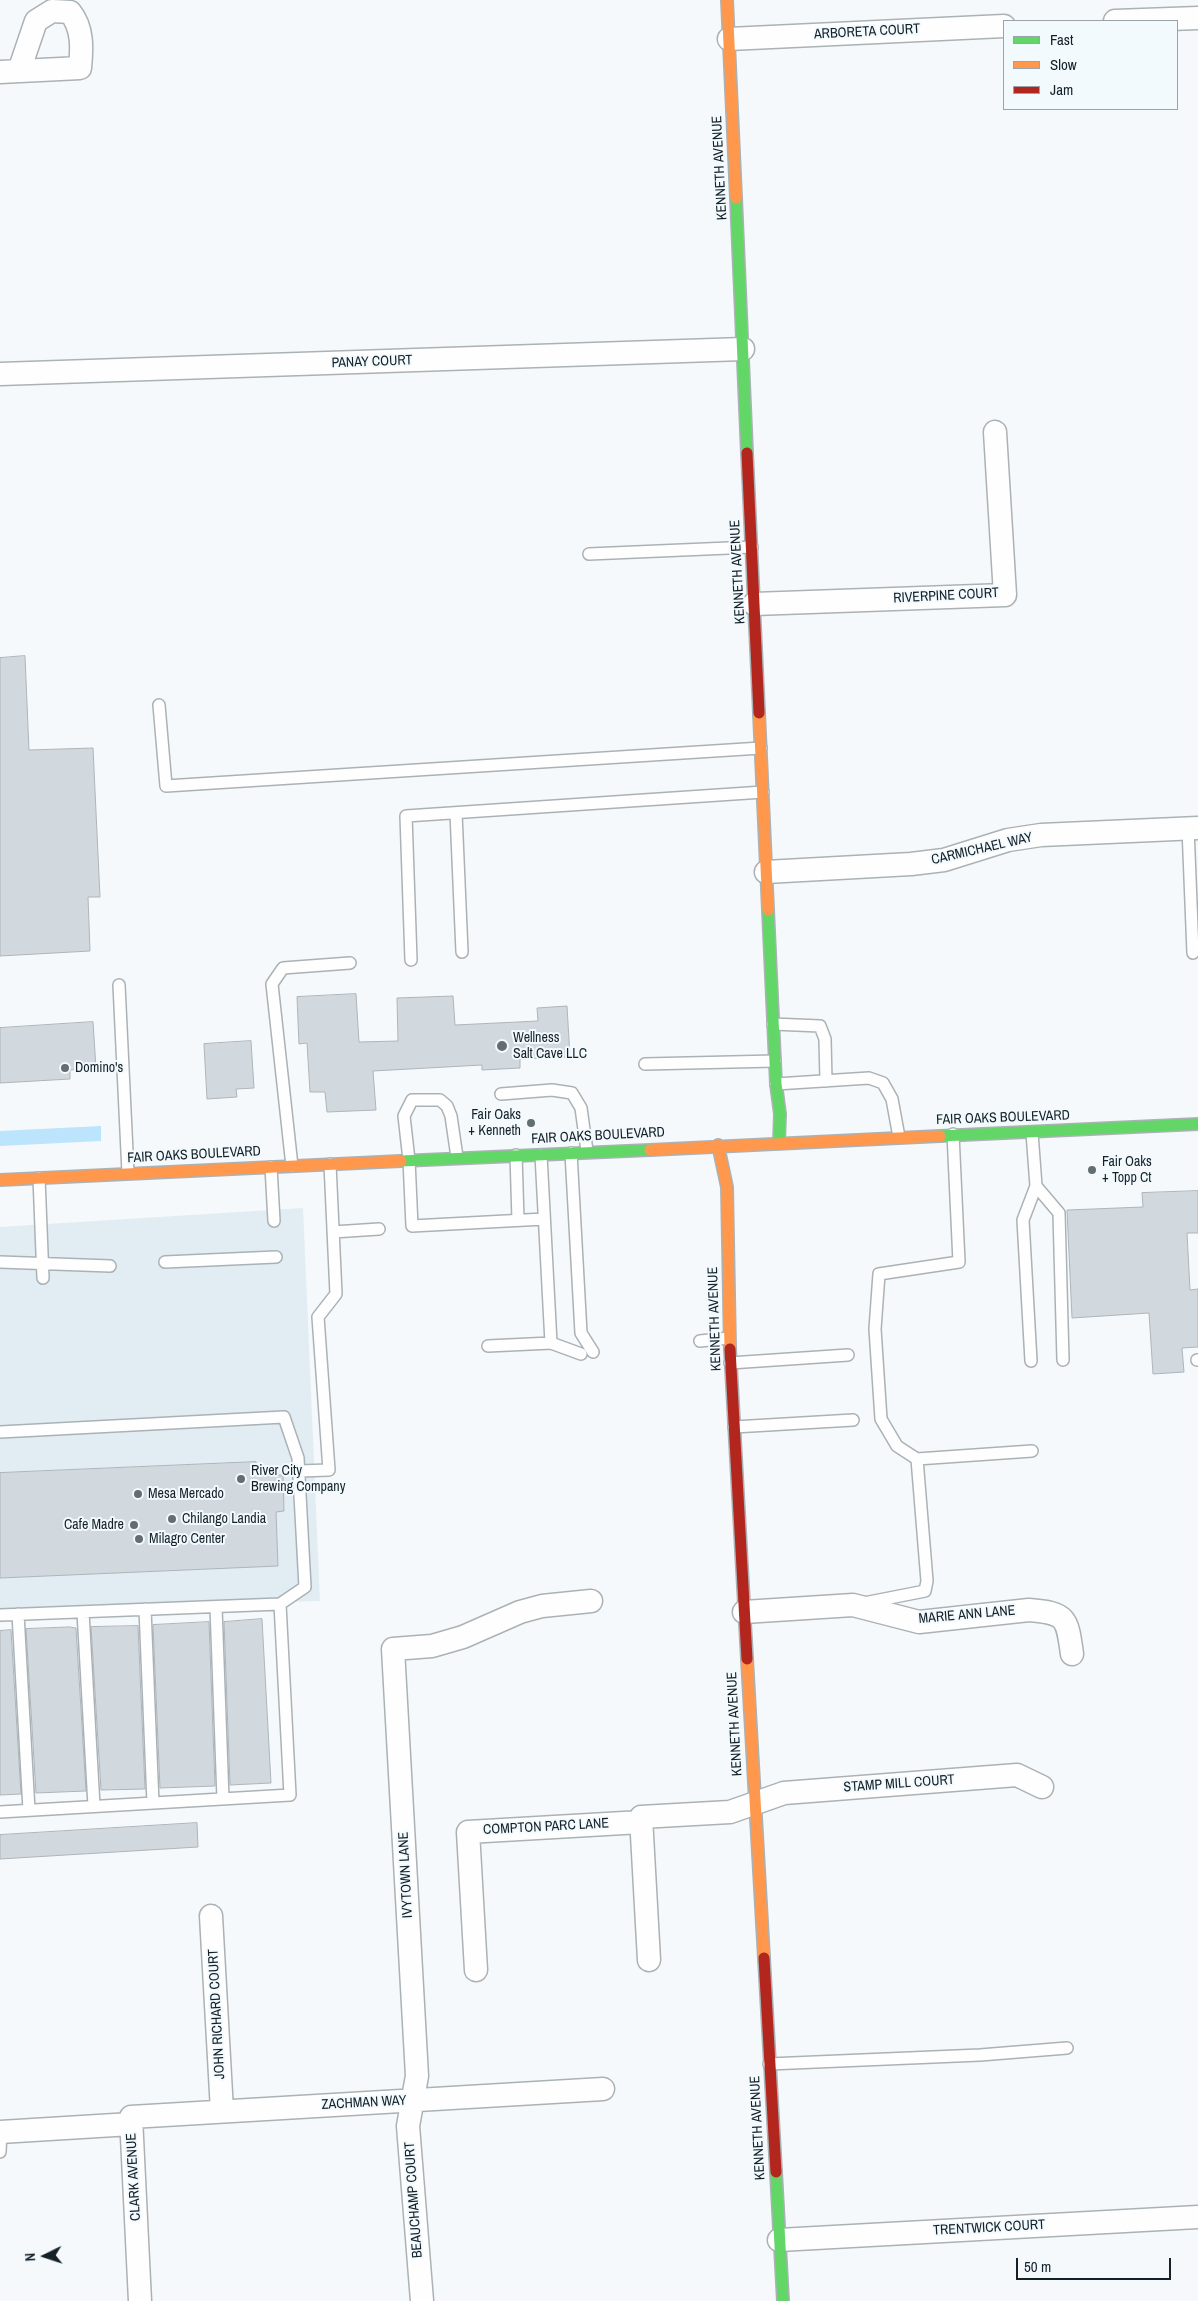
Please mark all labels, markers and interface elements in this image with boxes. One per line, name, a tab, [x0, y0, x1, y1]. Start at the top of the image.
legend	[1003, 20, 1178, 110]
street label: ARBORETA COURT	[814, 21, 920, 43]
text: Fast	[1050, 29, 1073, 50]
text: Slow	[1050, 54, 1077, 75]
text: Jam	[1050, 79, 1073, 100]
street label: KENNETH AVENUE	[709, 115, 731, 221]
street label: PANAY COURT	[331, 352, 413, 372]
street label: KENNETH AVENUE	[727, 519, 749, 625]
street label: RIVERPINE COURT	[893, 585, 999, 607]
street label: CARMICHAEL WAY	[930, 829, 1034, 869]
place label: Wellness Salt Cave LLC	[513, 1030, 587, 1062]
marker: Wellness Salt Cave LLC	[495, 1039, 509, 1053]
place label: Domino's	[75, 1060, 123, 1076]
marker: Domino's	[59, 1062, 71, 1074]
place label: Fair Oaks + Kenneth	[468, 1107, 521, 1140]
street label: FAIR OAKS BOULEVARD	[936, 1107, 1070, 1129]
marker: Fair Oaks + Kenneth	[525, 1117, 537, 1129]
street label: FAIR OAKS BOULEVARD	[531, 1124, 665, 1148]
street label: FAIR OAKS BOULEVARD	[127, 1143, 261, 1167]
place label: Fair Oaks + Topp Ct	[1102, 1154, 1152, 1186]
marker: Fair Oaks + Topp Ct	[1086, 1164, 1098, 1176]
street label: KENNETH AVENUE	[705, 1267, 725, 1371]
place label: River City Brewing Company	[251, 1463, 345, 1495]
marker: River City Brewing Company	[235, 1473, 247, 1485]
place label: Mesa Mercado	[148, 1486, 224, 1502]
marker: Mesa Mercado	[132, 1488, 144, 1500]
place label: Chilango Landia	[182, 1511, 266, 1527]
marker: Chilango Landia	[166, 1513, 178, 1525]
place label: Cafe Madre	[64, 1517, 124, 1533]
marker: Cafe Madre	[128, 1519, 140, 1531]
place label: Milagro Center	[149, 1531, 225, 1547]
marker: Milagro Center	[133, 1533, 145, 1545]
street label: MARIE ANN LANE	[918, 1602, 1016, 1628]
street label: KENNETH AVENUE	[724, 1671, 746, 1777]
street label: STAMP MILL COURT	[843, 1772, 955, 1796]
street label: COMPTON PARC LANE	[483, 1815, 609, 1839]
street label: IVYTOWN LANE	[395, 1831, 417, 1919]
street label: JOHN RICHARD COURT	[205, 1948, 229, 2080]
street label: KENNETH AVENUE	[747, 2075, 769, 2181]
street label: ZACHMAN WAY	[321, 2092, 407, 2114]
street label: CLARK AVENUE	[123, 2133, 145, 2221]
street label: BEAUCHAMP COURT	[402, 2141, 426, 2259]
street label: TRENTWICK COURT	[933, 2217, 1045, 2239]
north arrow	[20, 2231, 70, 2281]
scale bar	[1018, 2248, 1173, 2280]
text: N	[21, 2252, 39, 2262]
text: 50 m	[1024, 2256, 1051, 2277]

